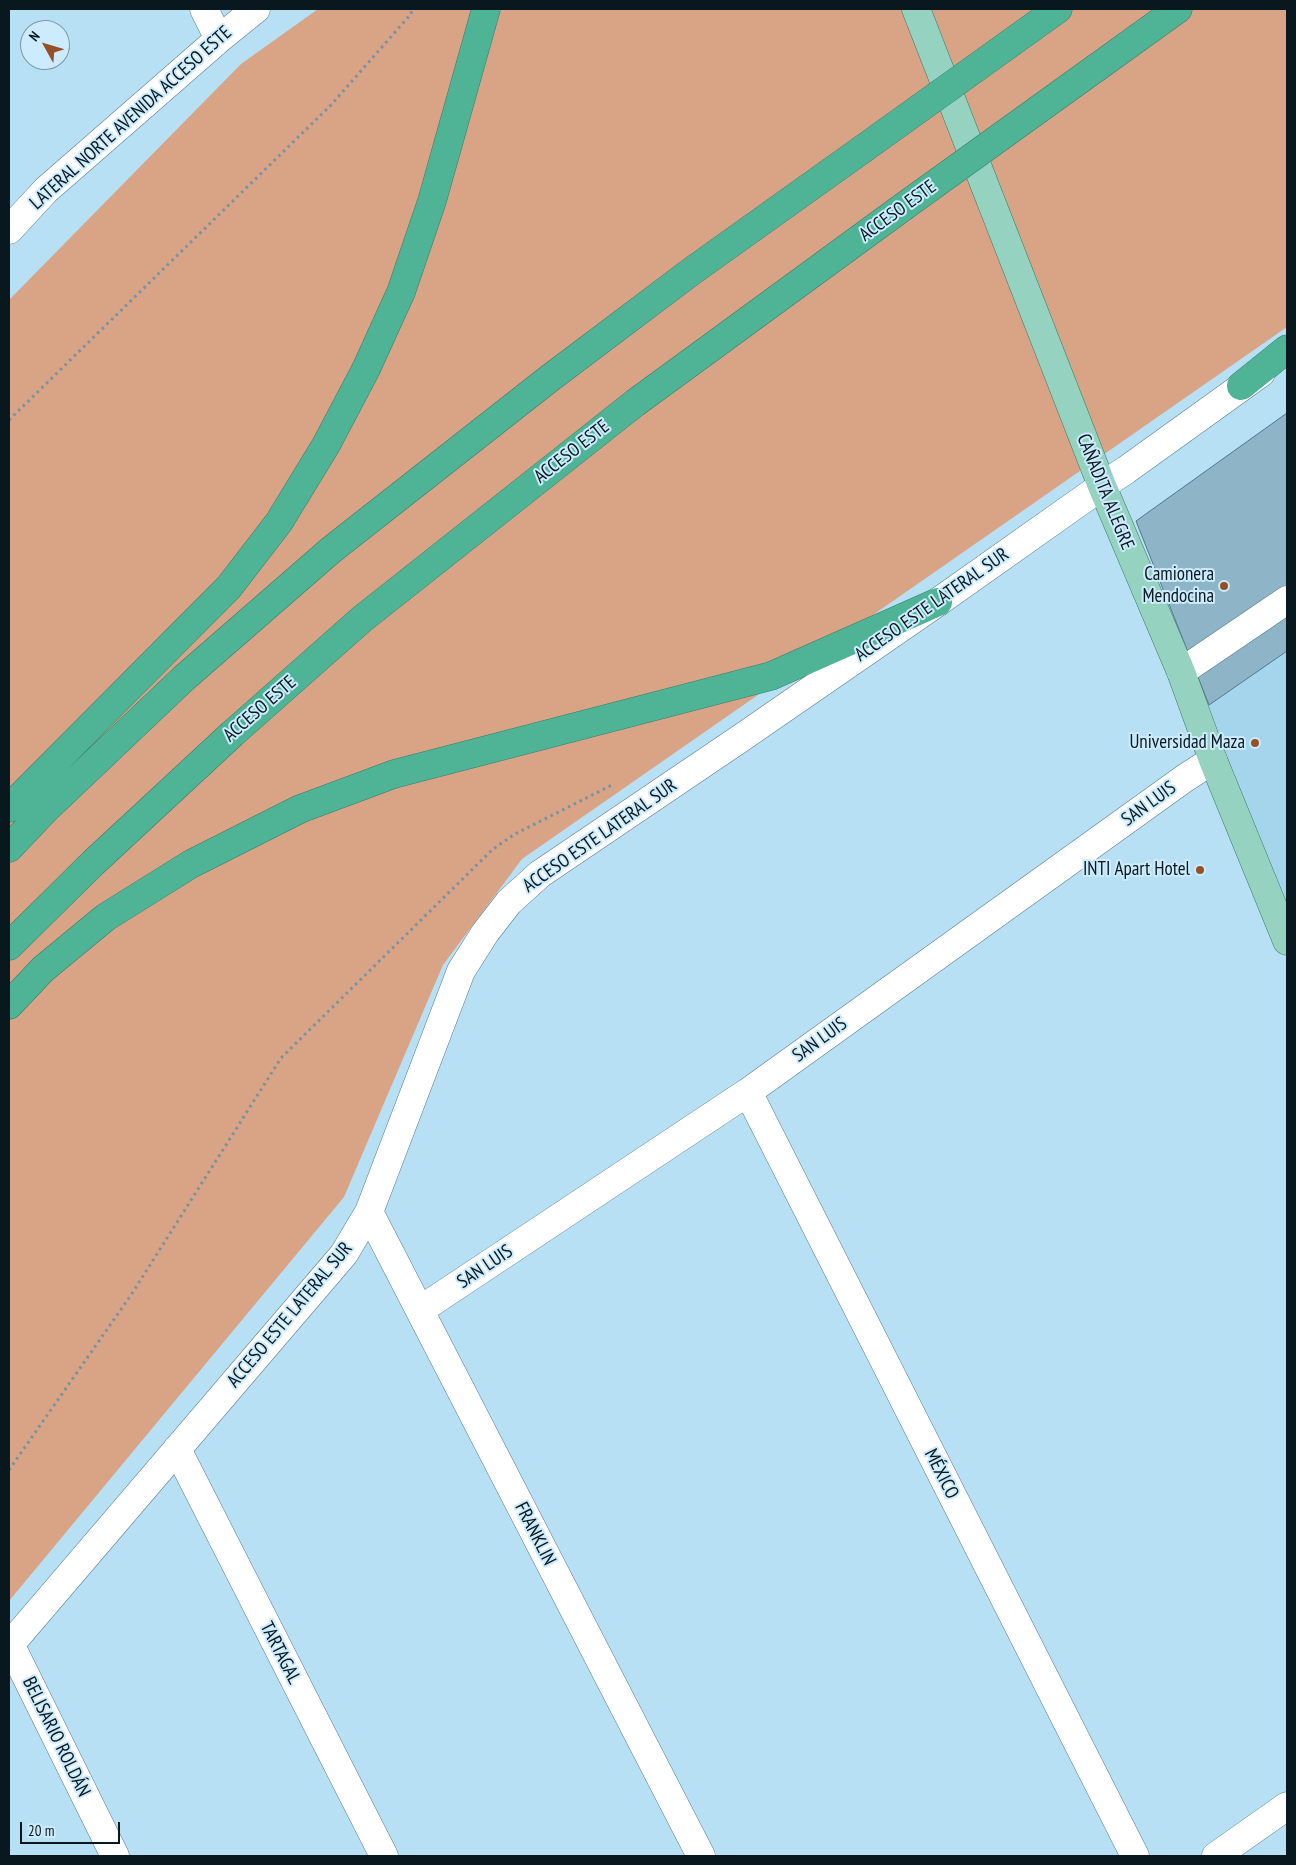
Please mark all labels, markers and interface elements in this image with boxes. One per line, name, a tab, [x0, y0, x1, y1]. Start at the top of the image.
north arrow	[20, 20, 70, 70]
street label: LATERAL NORTE AVENIDA ACCESO ESTE	[26, 21, 236, 215]
street label: ACCESO ESTE	[855, 176, 941, 246]
street label: ACCESO ESTE	[530, 416, 614, 488]
street label: CAÑADITA ALEGRE	[1071, 431, 1139, 553]
street label: ACCESO ESTE LATERAL SUR	[851, 543, 1013, 667]
place label: Camionera Mendocina	[1142, 564, 1214, 608]
marker: Camionera Mendocina	[1218, 580, 1230, 592]
street label: ACCESO ESTE	[219, 671, 301, 747]
place label: Universidad Maza	[1129, 732, 1245, 754]
marker: Universidad Maza	[1249, 737, 1261, 749]
street label: ACCESO ESTE LATERAL SUR	[519, 774, 681, 898]
street label: SAN LUIS	[1117, 777, 1181, 831]
place label: INTI Apart Hotel	[1083, 859, 1190, 881]
marker: INTI Apart Hotel	[1194, 864, 1206, 876]
street label: SAN LUIS	[788, 1013, 852, 1067]
street label: ACCESO ESTE LATERAL SUR	[223, 1238, 357, 1392]
street label: SAN LUIS	[453, 1240, 517, 1294]
street label: MÉXICO	[919, 1445, 963, 1503]
street label: FRANKLIN	[509, 1499, 561, 1569]
street label: TARTAGAL	[255, 1618, 305, 1688]
street label: BELISARIO ROLDÁN	[17, 1673, 95, 1801]
scale bar	[22, 1812, 122, 1844]
text: 20 m	[28, 1821, 54, 1840]

